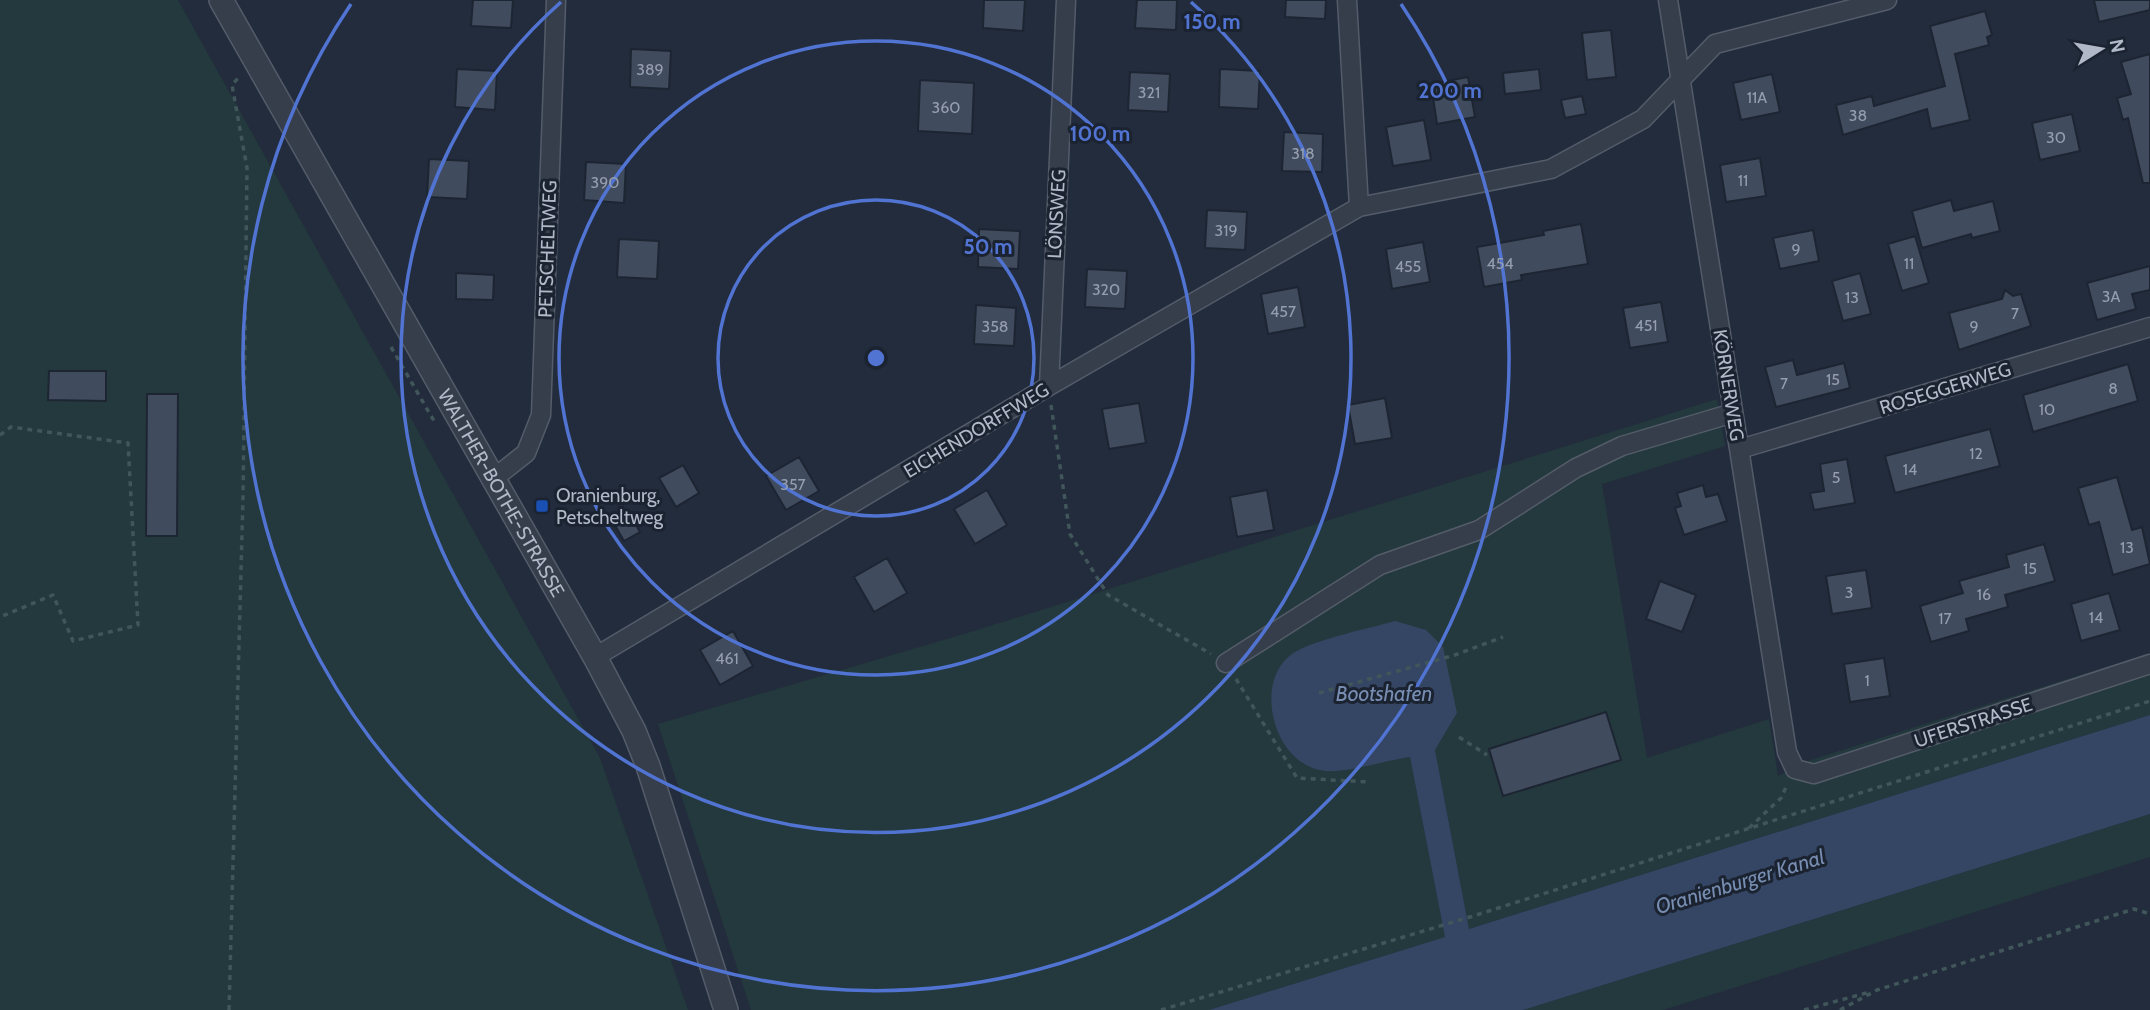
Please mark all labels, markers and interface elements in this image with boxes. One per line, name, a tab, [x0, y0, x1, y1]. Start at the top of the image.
text: 150 m	[1184, 9, 1240, 34]
north arrow	[2066, 14, 2136, 84]
text: N	[2105, 37, 2130, 55]
house number: 389	[636, 60, 664, 79]
text: 200 m	[1418, 78, 1482, 103]
house number: 321	[1138, 83, 1160, 102]
house number: 11A	[1747, 88, 1767, 107]
house number: 360	[932, 98, 960, 117]
house number: 38	[1849, 106, 1867, 125]
text: 100 m	[1070, 121, 1130, 146]
house number: 30	[2046, 128, 2066, 147]
house number: 318	[1291, 144, 1315, 163]
street label: LÖNSWEG	[1043, 169, 1070, 259]
house number: 11	[1738, 171, 1748, 190]
house number: 390	[591, 173, 619, 192]
street label: PETSCHELTWEG	[534, 180, 561, 318]
house number: 319	[1215, 221, 1237, 240]
text: 50 m	[963, 234, 1013, 259]
house number: 9	[1791, 240, 1801, 259]
house number: 454	[1486, 254, 1514, 273]
house number: 11	[1904, 254, 1914, 273]
house number: 455	[1395, 257, 1421, 276]
house number: 320	[1092, 280, 1120, 299]
house number: 3A	[2102, 287, 2120, 306]
house number: 13	[1845, 288, 1859, 307]
house number: 457	[1270, 302, 1296, 321]
house number: 7	[2011, 304, 2019, 323]
house number: 451	[1634, 316, 1658, 335]
house number: 358	[981, 317, 1009, 336]
house number: 9	[1969, 317, 1979, 336]
street label: KÖRNERWEG	[1708, 328, 1749, 443]
centre of rings	[864, 346, 888, 370]
street label: ROSEGGERWEG	[1877, 358, 2014, 419]
house number: 15	[1826, 370, 1840, 389]
house number: 7	[1780, 374, 1788, 393]
street label: EICHENDORFFWEG	[900, 378, 1053, 483]
house number: 8	[2108, 379, 2118, 398]
street label: WALTHER-BOTHE-STRASSE	[433, 385, 569, 601]
house number: 10	[2039, 400, 2055, 419]
house number: 12	[1969, 444, 1983, 463]
house number: 14	[1903, 460, 1917, 479]
house number: 5	[1832, 468, 1840, 487]
house number: 357	[780, 475, 806, 494]
place label: Oranienburg, Petscheltweg	[556, 484, 663, 529]
marker: Oranienburg, Petscheltweg	[534, 498, 550, 514]
house number: 13	[2120, 538, 2134, 557]
house number: 15	[2023, 559, 2037, 578]
house number: 3	[1845, 583, 1853, 602]
house number: 16	[1977, 585, 1991, 604]
house number: 14	[2089, 608, 2103, 627]
house number: 17	[1938, 609, 1952, 628]
house number: 461	[715, 649, 739, 668]
house number: 1	[1864, 671, 1870, 690]
water label: Bootshafen	[1336, 681, 1432, 706]
street label: UFERSTRASSE	[1911, 693, 2035, 752]
water label: Oranienburger Kanal	[1652, 844, 1828, 919]

